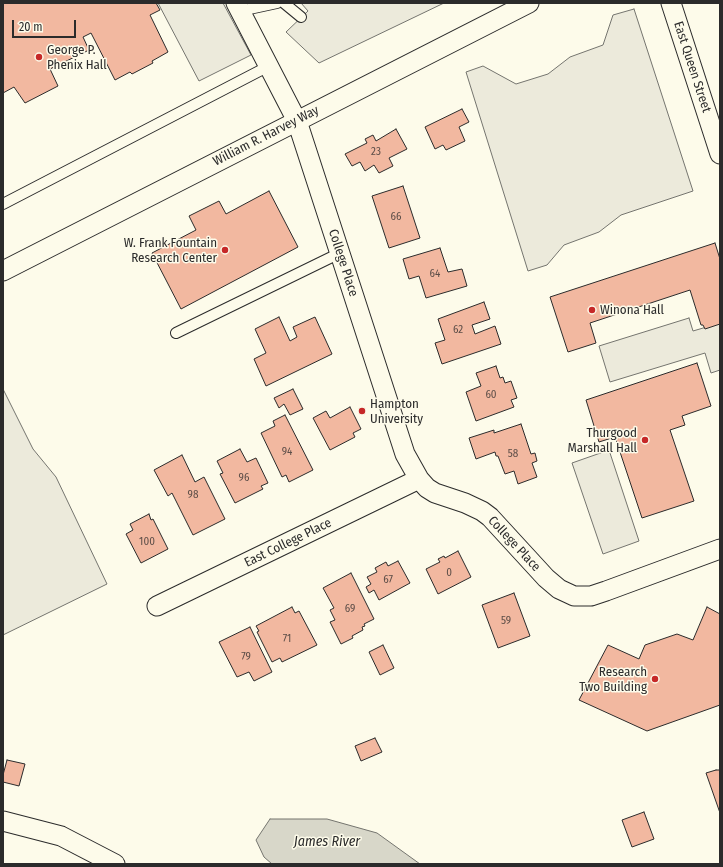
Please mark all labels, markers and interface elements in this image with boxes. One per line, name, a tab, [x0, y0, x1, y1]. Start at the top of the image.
scale bar	[14, 12, 78, 38]
text: 20 m	[19, 20, 43, 34]
street label: East Queen Street	[670, 20, 714, 114]
place label: George P. Phenix Hall	[47, 42, 107, 73]
marker: George P. Phenix Hall	[34, 52, 44, 62]
street label: William R. Harvey Way	[211, 103, 321, 169]
house number: 23	[371, 145, 381, 159]
house number: 66	[391, 210, 401, 224]
street label: College Place	[325, 227, 361, 299]
place label: W. Frank Fountain Research Center	[124, 235, 217, 266]
marker: W. Frank Fountain Research Center	[220, 245, 230, 255]
house number: 64	[430, 267, 440, 281]
place label: Winona Hall	[600, 302, 664, 318]
marker: Winona Hall	[587, 305, 597, 315]
house number: 62	[453, 323, 463, 337]
house number: 60	[485, 388, 497, 402]
place label: Hampton University	[370, 396, 423, 427]
marker: Hampton University	[357, 406, 367, 416]
place label: Thurgood Marshall Hall	[567, 425, 637, 456]
marker: Thurgood Marshall Hall	[640, 435, 650, 445]
house number: 94	[282, 445, 292, 459]
house number: 58	[508, 447, 518, 461]
house number: 96	[239, 471, 249, 485]
house number: 98	[188, 488, 198, 502]
street label: College Place	[484, 513, 544, 575]
street label: East College Place	[242, 515, 334, 571]
house number: 100	[139, 535, 155, 549]
house number: 0	[446, 566, 452, 580]
house number: 67	[383, 573, 393, 587]
house number: 69	[345, 602, 355, 616]
house number: 59	[501, 614, 511, 628]
house number: 71	[283, 632, 291, 646]
house number: 79	[241, 650, 251, 664]
place label: Research Two Building	[579, 664, 647, 695]
marker: Research Two Building	[650, 674, 660, 684]
water label: James River	[294, 834, 360, 850]

